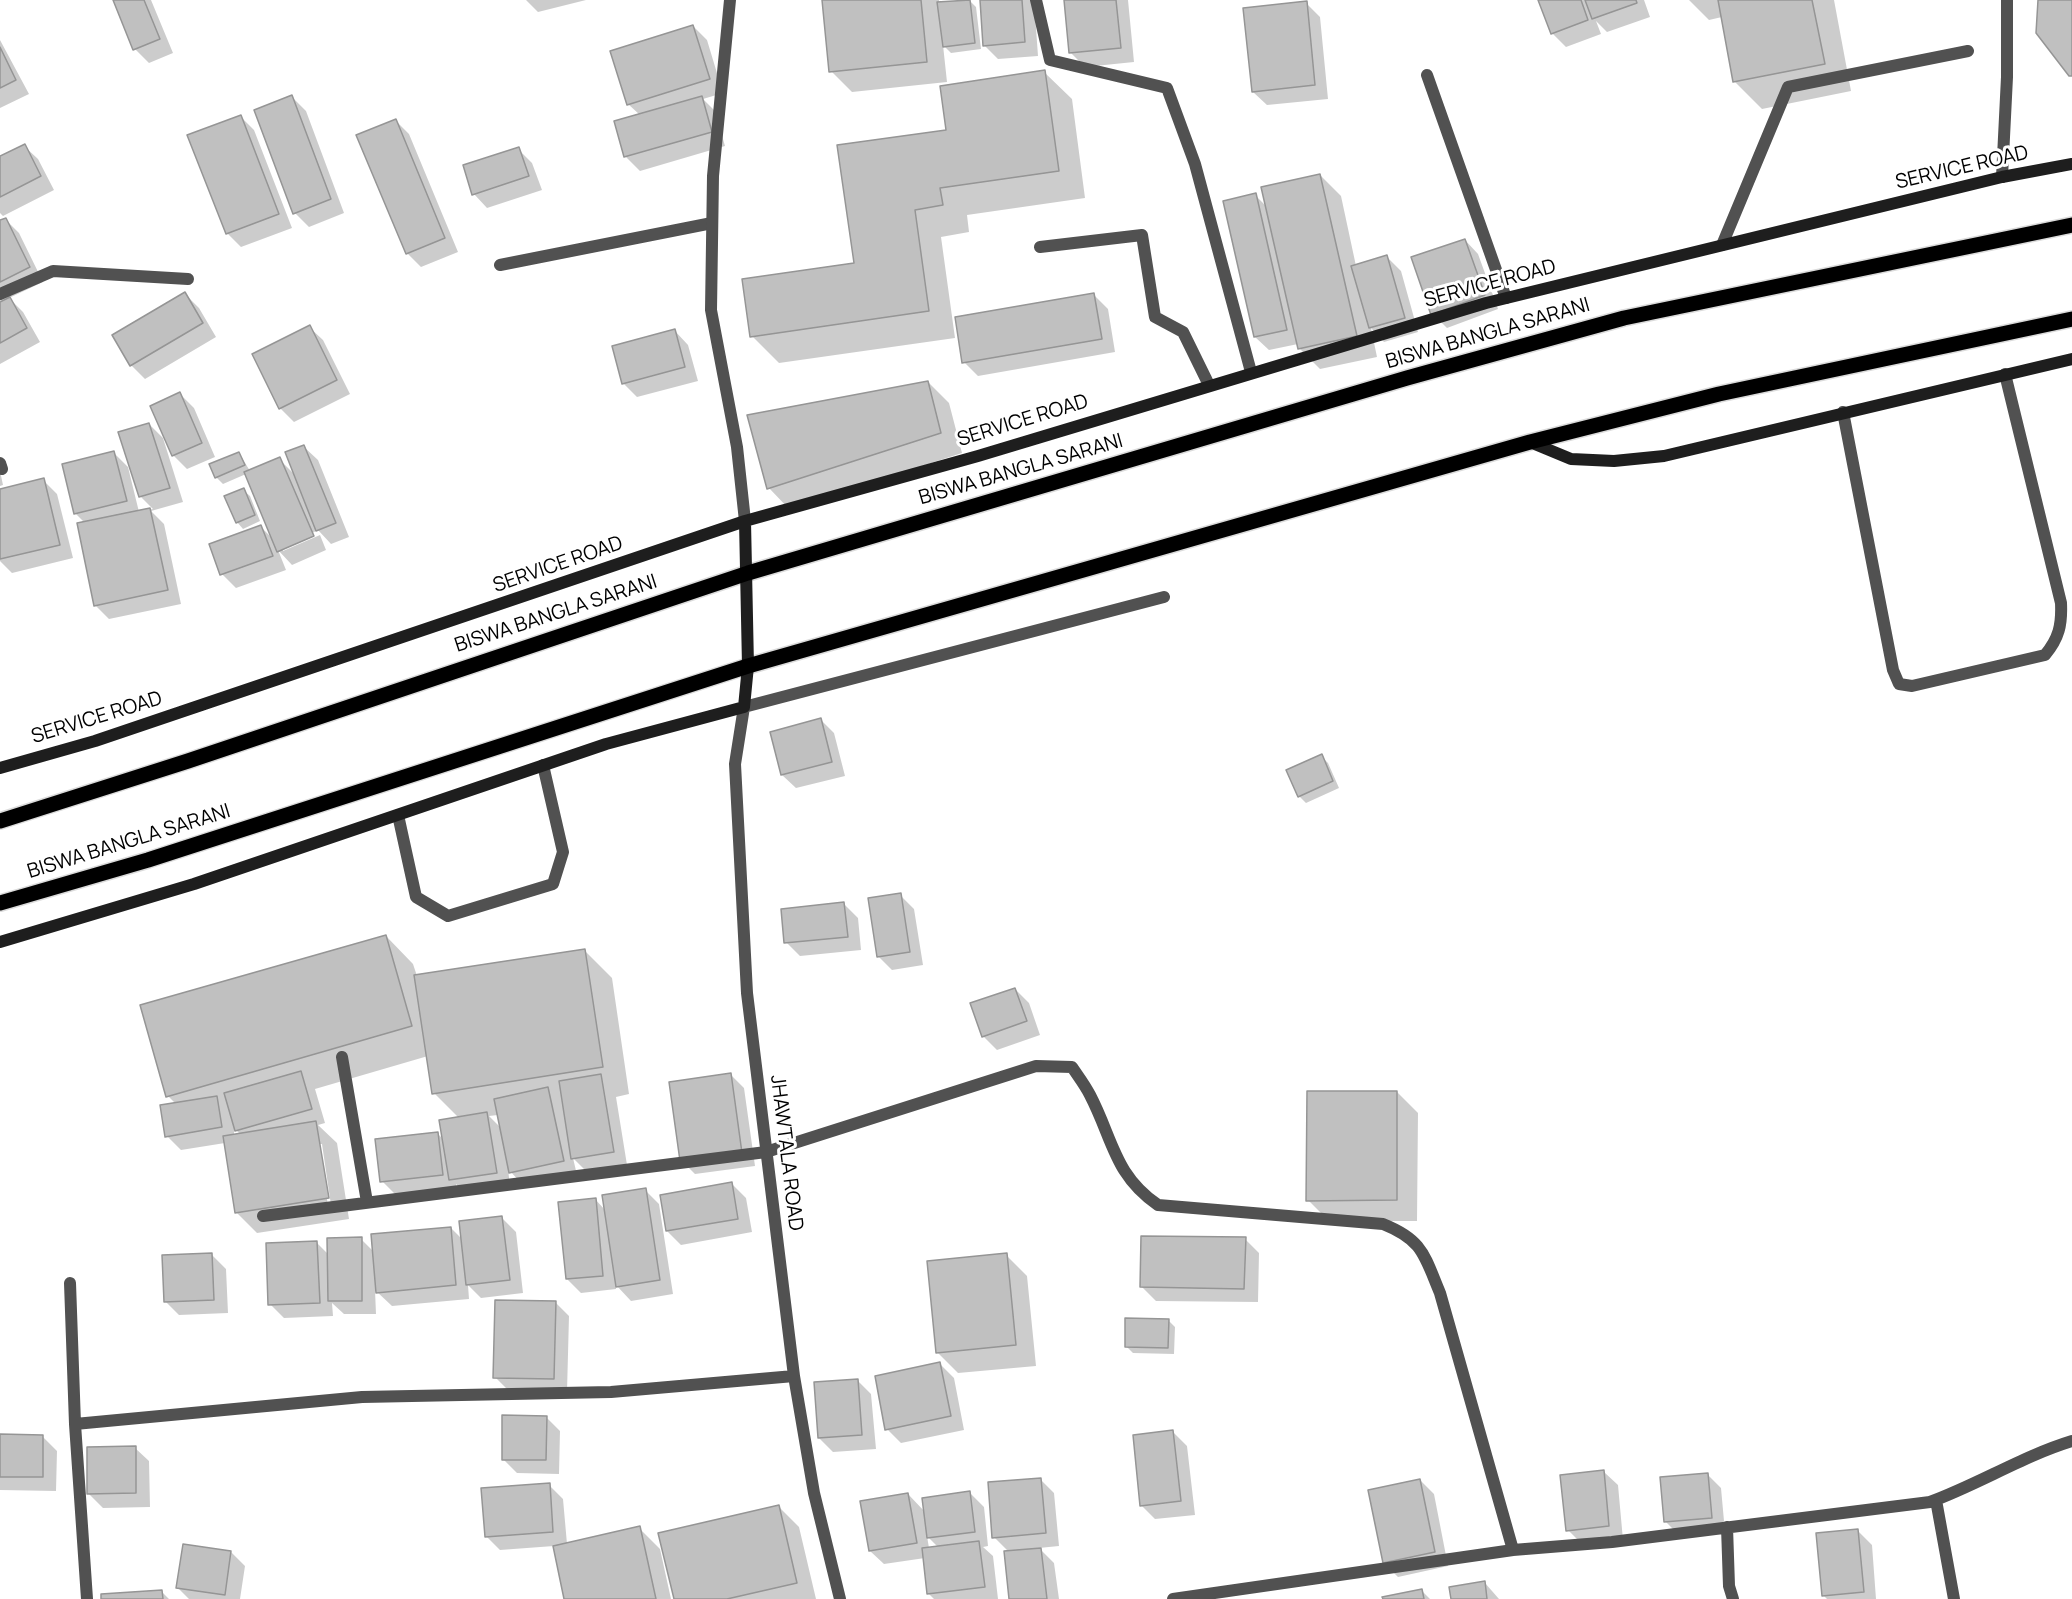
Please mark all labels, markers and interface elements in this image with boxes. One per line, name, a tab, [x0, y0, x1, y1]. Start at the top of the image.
street label: SERVICE ROAD	[1893, 141, 2031, 195]
street label: SERVICE ROAD	[1421, 255, 1559, 313]
street label: BISWA BANGLA SARANI	[1383, 293, 1593, 375]
street label: SERVICE ROAD	[955, 390, 1091, 452]
street label: BISWA BANGLA SARANI	[916, 429, 1126, 511]
street label: SERVICE ROAD	[490, 532, 626, 598]
street label: BISWA BANGLA SARANI	[452, 570, 660, 658]
street label: SERVICE ROAD	[29, 687, 165, 749]
street label: BISWA BANGLA SARANI	[25, 800, 233, 884]
street label: JHAWTALA ROAD	[765, 1074, 807, 1232]

